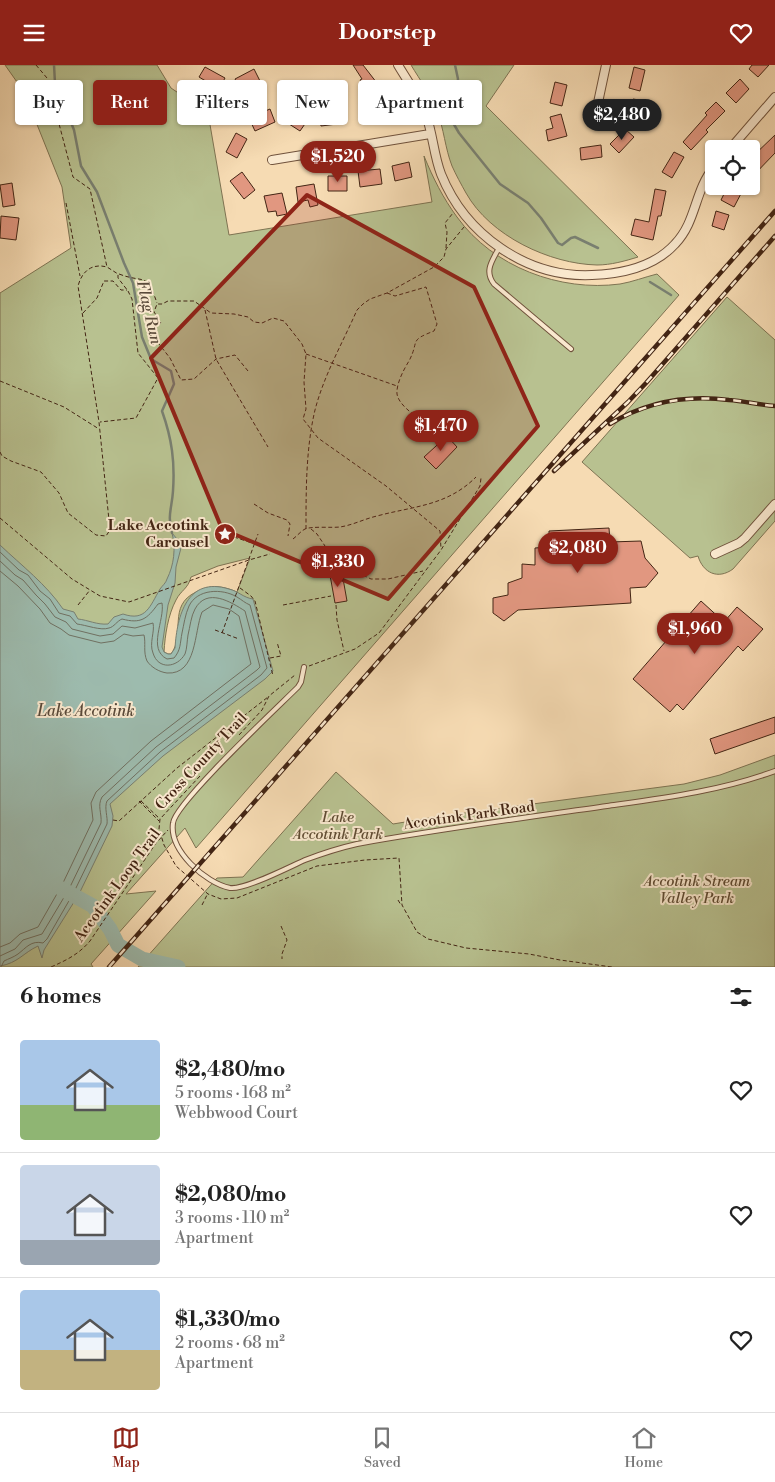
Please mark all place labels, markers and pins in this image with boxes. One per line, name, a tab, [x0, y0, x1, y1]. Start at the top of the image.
pin: $2,480	[581, 99, 663, 141]
pin: $1,520	[297, 141, 379, 183]
pin: $1,470	[400, 409, 482, 452]
place label: Lake Accotink Carousel	[108, 516, 210, 552]
place icon: Lake Accotink Carousel	[213, 522, 237, 546]
pin: $2,080	[537, 531, 619, 574]
pin: $1,330	[297, 545, 379, 588]
pin: $1,960	[654, 613, 736, 655]

